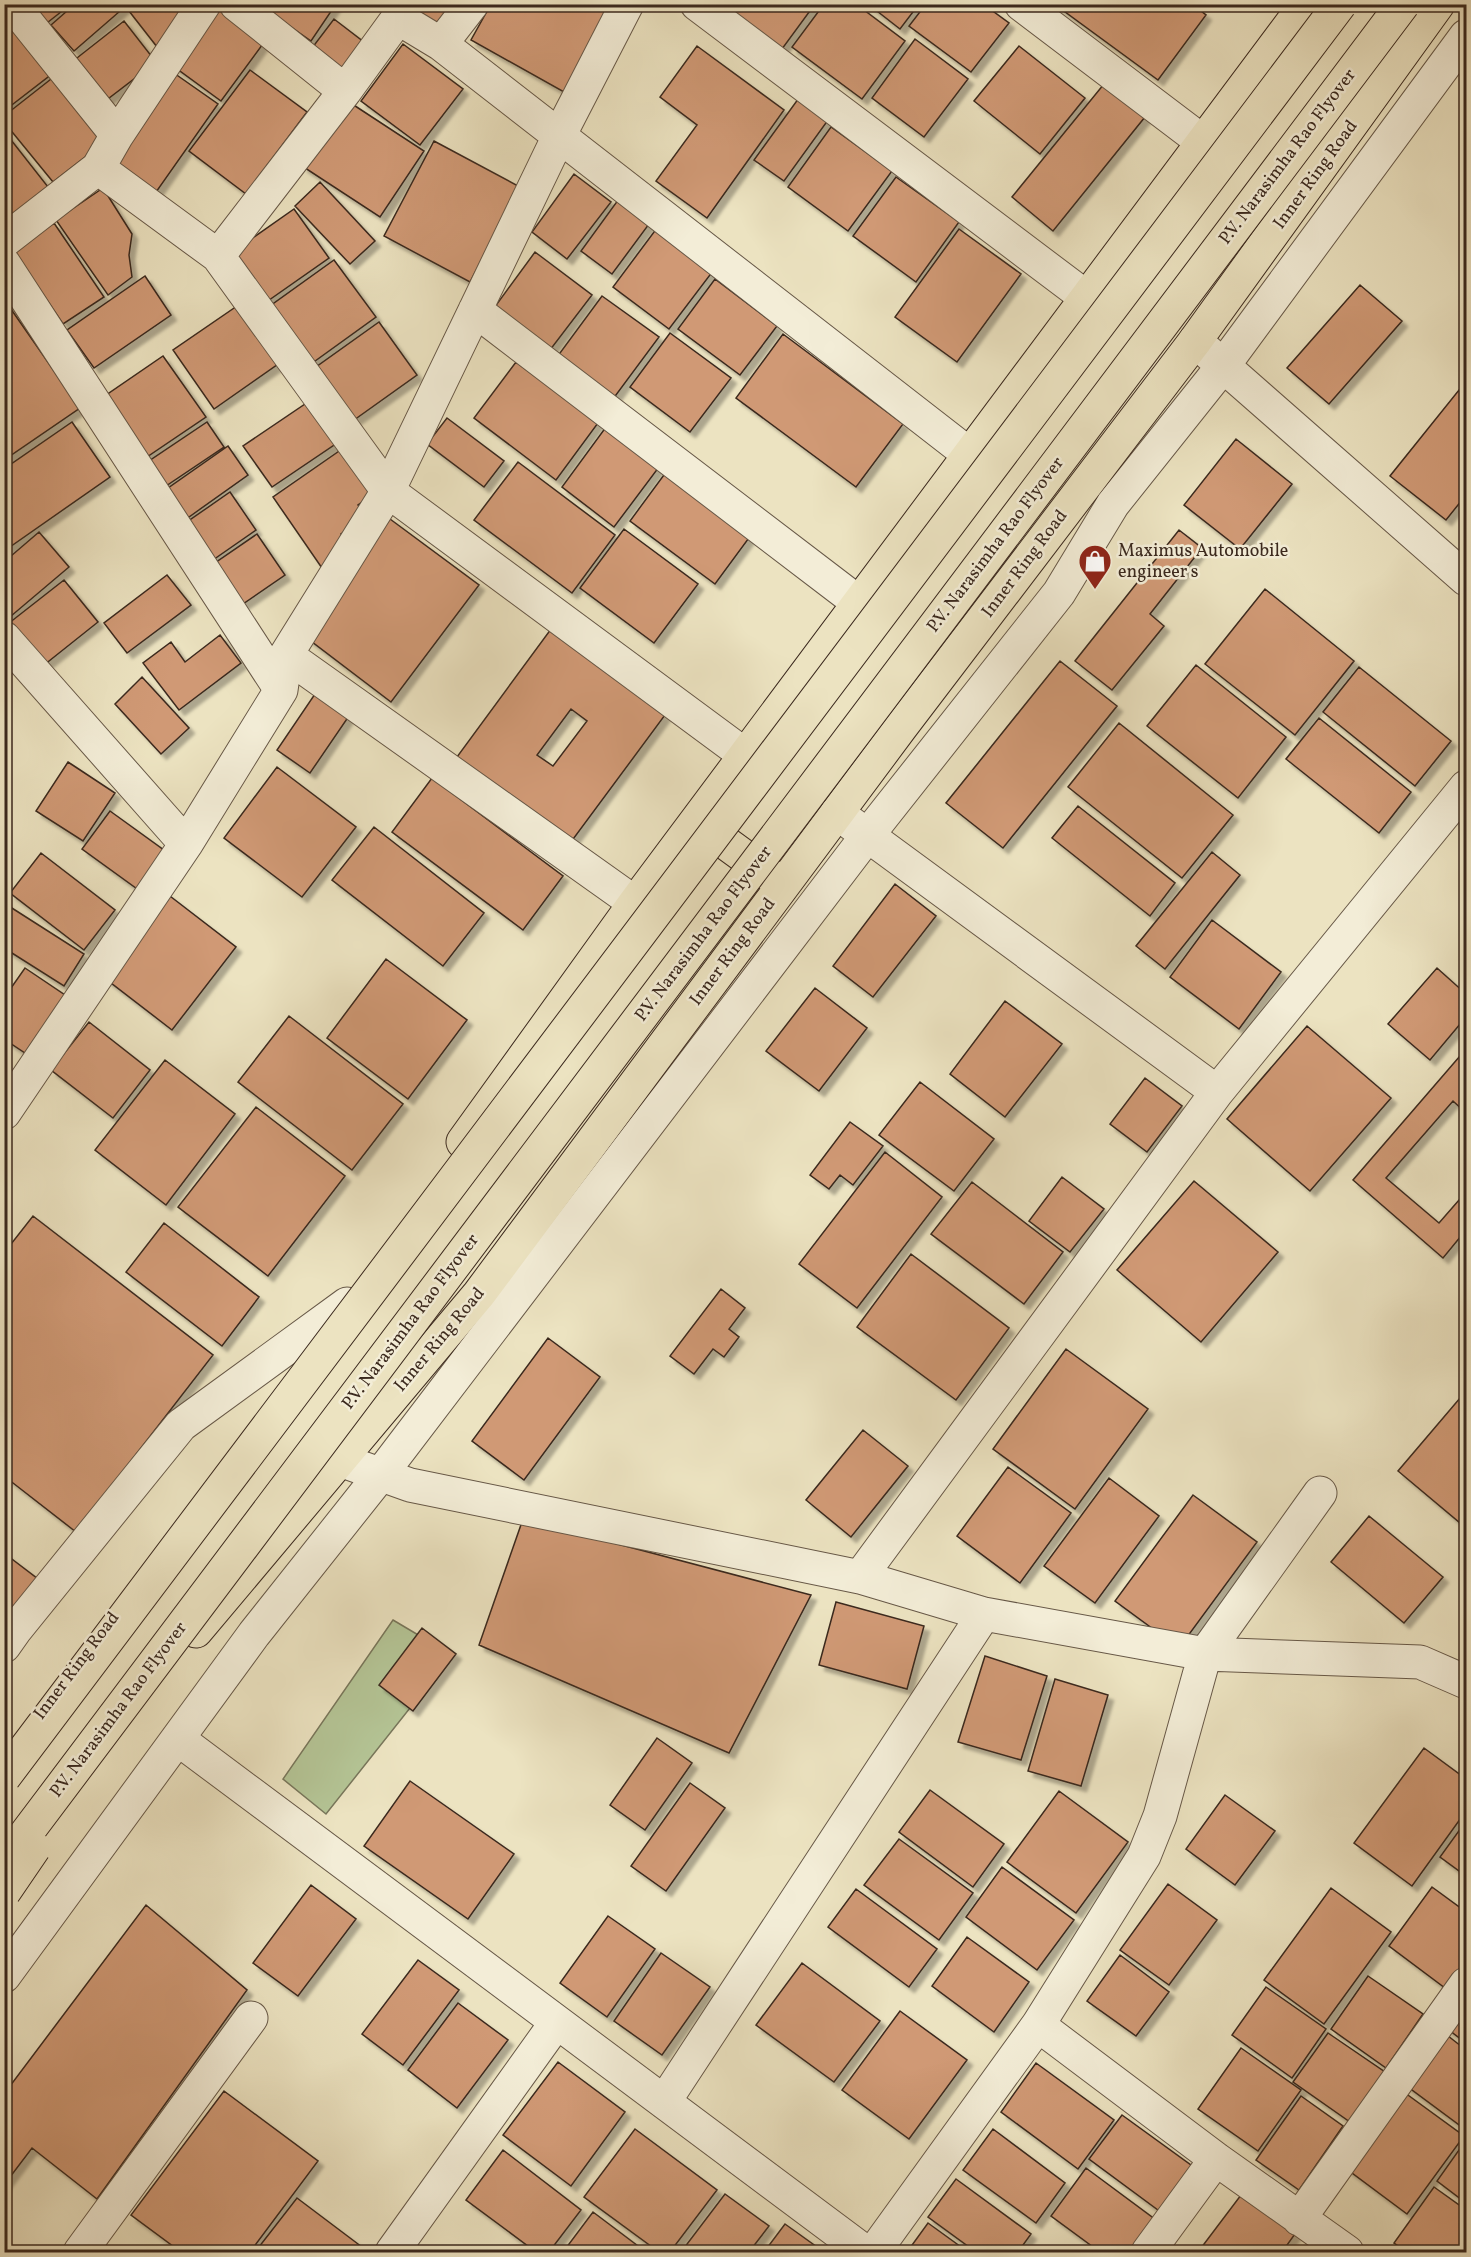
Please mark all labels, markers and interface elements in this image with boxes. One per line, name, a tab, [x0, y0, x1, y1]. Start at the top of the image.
street label: P.V. Narasimha Rao Flyover	[1214, 64, 1363, 250]
street label: Inner Ring Road	[1268, 115, 1364, 235]
street label: P.V. Narasimha Rao Flyover	[922, 452, 1071, 638]
street label: Inner Ring Road	[976, 505, 1074, 623]
place label: Maximus Automobile engineer s	[1118, 539, 1288, 585]
shop icon: Maximus Automobile engineer s	[1077, 543, 1113, 590]
street label: P.V. Narasimha Rao Flyover	[630, 841, 779, 1027]
street label: Inner Ring Road	[684, 893, 782, 1011]
street label: P.V. Narasimha Rao Flyover	[337, 1229, 486, 1415]
street label: Inner Ring Road	[389, 1282, 491, 1398]
street label: Inner Ring Road	[28, 1607, 126, 1725]
street label: P.V. Narasimha Rao Flyover	[45, 1617, 194, 1803]

